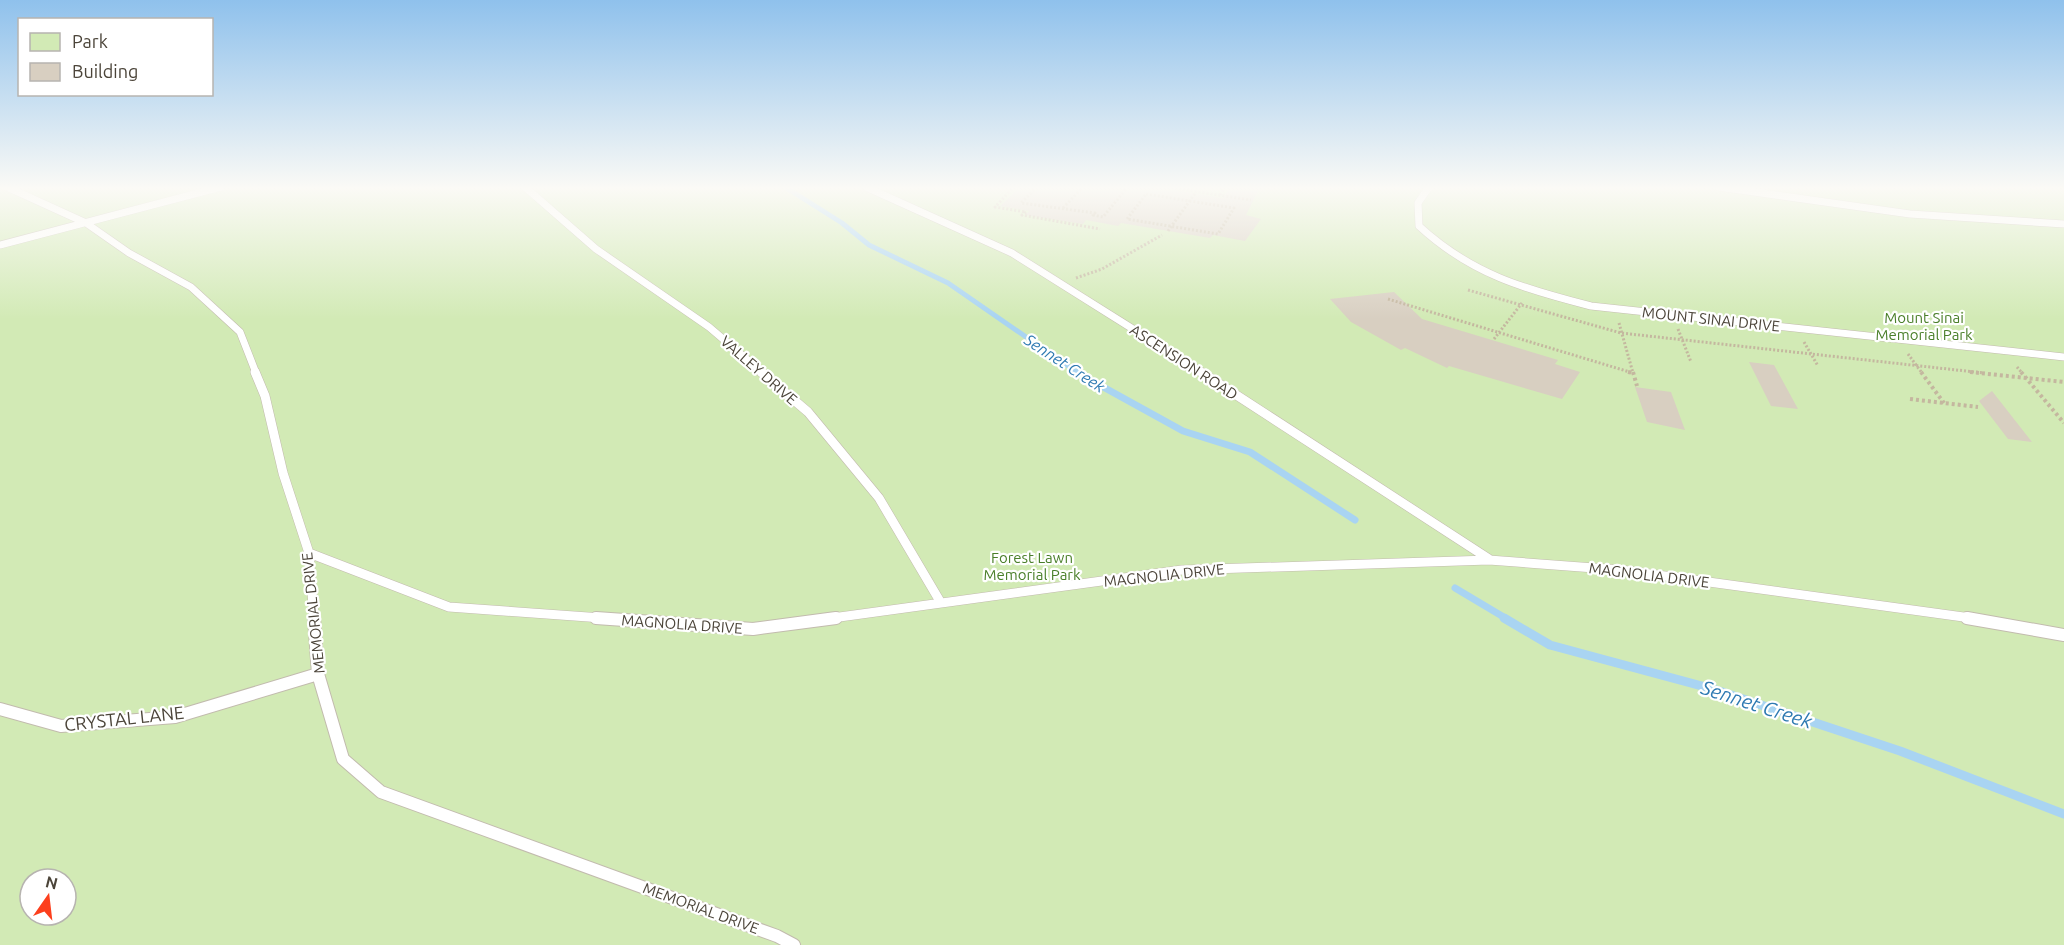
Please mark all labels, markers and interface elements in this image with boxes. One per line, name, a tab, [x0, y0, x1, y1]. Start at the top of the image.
legend	[18, 18, 213, 96]
text: Park	[72, 31, 108, 51]
text: Building	[72, 61, 138, 81]
street label: MOUNT SINAI DRIVE	[1641, 303, 1781, 335]
park label: Mount Sinai Memorial Park	[1875, 309, 1973, 343]
street label: ASCENSION ROAD	[1127, 321, 1241, 403]
water label: Sennet Creek	[1020, 330, 1109, 396]
street label: VALLEY DRIVE	[717, 332, 801, 408]
park label: Forest Lawn Memorial Park	[983, 549, 1081, 583]
street label: MEMORIAL DRIVE	[298, 552, 328, 674]
street label: MAGNOLIA DRIVE	[1588, 559, 1710, 591]
street label: MAGNOLIA DRIVE	[1103, 560, 1225, 590]
street label: MAGNOLIA DRIVE	[621, 611, 743, 637]
water label: Sennet Creek	[1698, 675, 1816, 733]
street label: CRYSTAL LANE	[63, 702, 185, 734]
north arrow	[18, 867, 78, 927]
text: N	[44, 872, 60, 893]
street label: MEMORIAL DRIVE	[641, 879, 761, 937]

